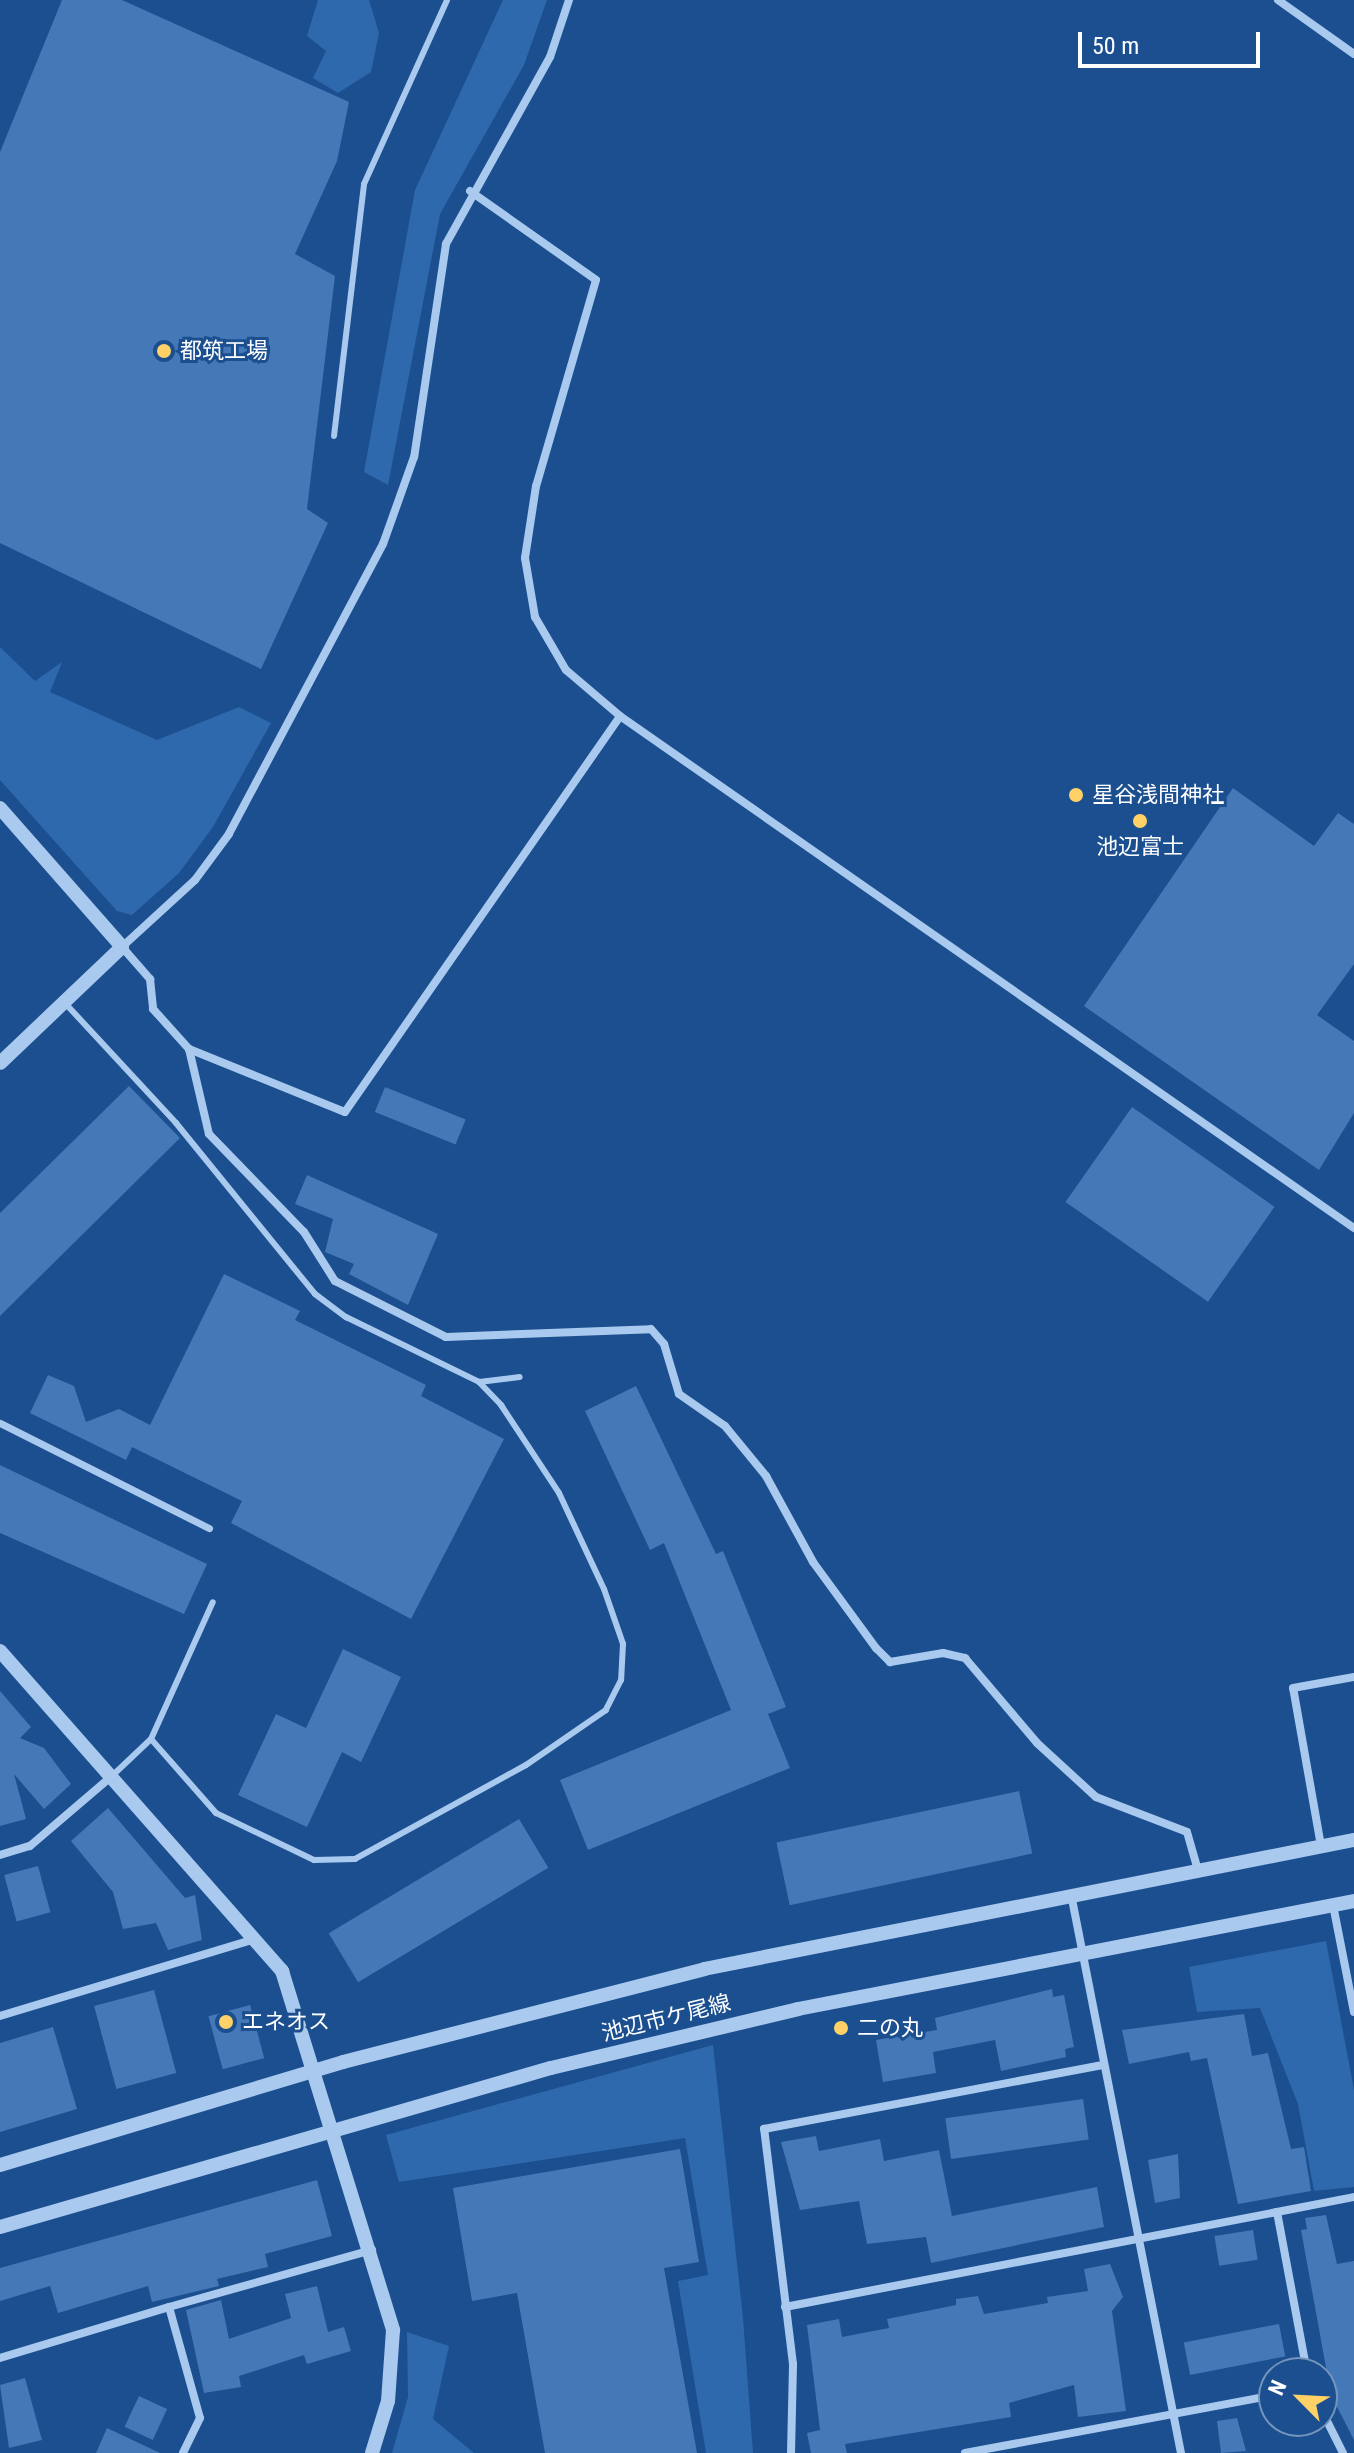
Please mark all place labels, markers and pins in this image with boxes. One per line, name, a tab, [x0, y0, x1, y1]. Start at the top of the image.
place label: 都筑工場	[180, 338, 268, 364]
marker: 都筑工場	[155, 342, 173, 360]
place label: 星谷浅間神社	[1092, 782, 1224, 808]
marker: 星谷浅間神社	[1067, 786, 1085, 804]
marker: 池辺富士	[1131, 812, 1149, 830]
place label: 池辺富士	[1096, 834, 1184, 860]
place label: エネオス	[242, 2009, 330, 2035]
marker: エネオス	[217, 2013, 235, 2031]
place label: 二の丸	[857, 2015, 923, 2041]
marker: 二の丸	[832, 2019, 850, 2037]

